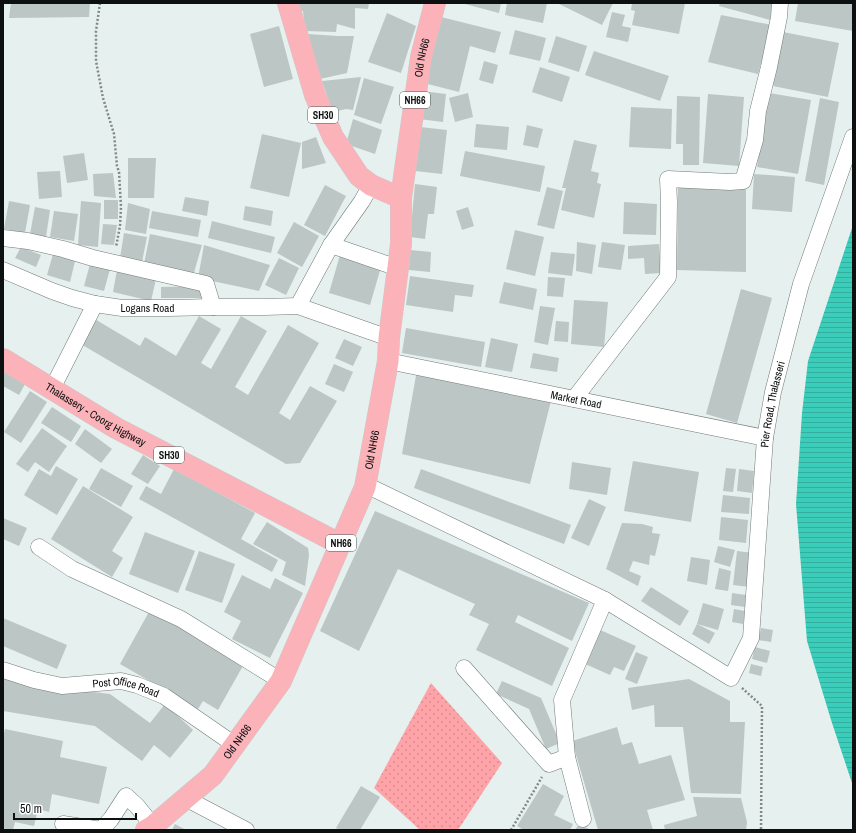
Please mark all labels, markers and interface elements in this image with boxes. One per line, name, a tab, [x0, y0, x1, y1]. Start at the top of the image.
street label: Old NH66	[411, 37, 433, 78]
road number: NH66	[400, 92, 430, 108]
road number: SH30	[308, 107, 338, 123]
street label: Logans Road	[121, 301, 174, 315]
street label: Pier Road, Thalasseri	[757, 360, 788, 448]
street label: Thalassery - Coorg Highway	[43, 379, 149, 450]
street label: Market Road	[549, 387, 603, 411]
street label: Old NH66	[361, 429, 382, 471]
road number: SH30	[154, 447, 184, 463]
road number: NH66	[326, 535, 356, 551]
street label: Post Office Road	[92, 674, 161, 700]
street label: Old NH66	[220, 721, 254, 762]
scale bar	[14, 795, 136, 821]
text: 50 m	[20, 801, 42, 817]

